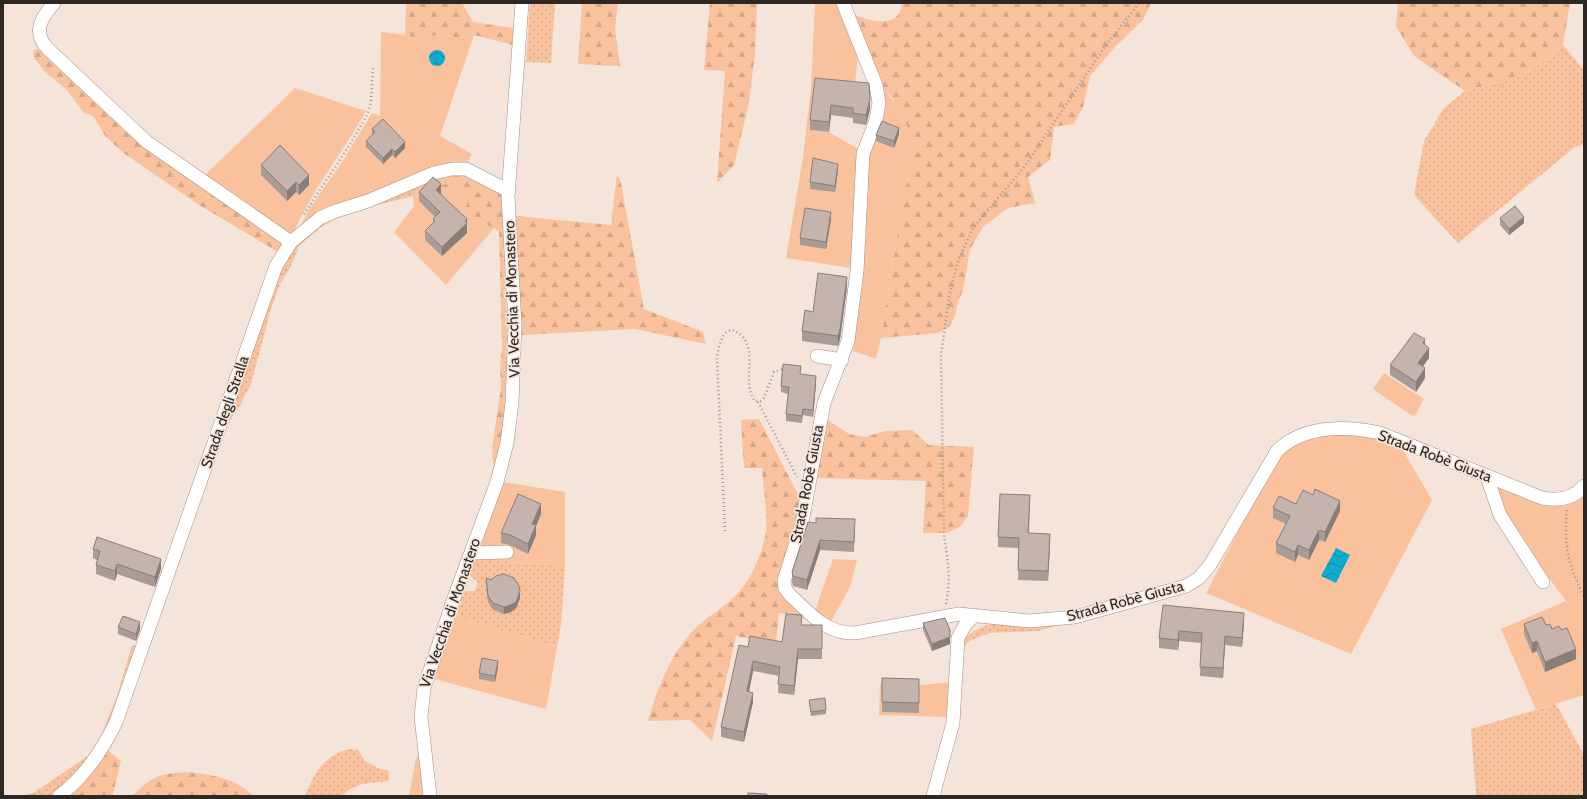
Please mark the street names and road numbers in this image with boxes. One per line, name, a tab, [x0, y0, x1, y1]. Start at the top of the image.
street label: Via Vecchia di Monastero	[500, 220, 524, 378]
street label: Strada degli Stralla	[197, 353, 253, 471]
street label: Strada Robè Giusta	[787, 423, 827, 545]
street label: Strada Robè Giusta	[1376, 426, 1495, 486]
street label: Via Vecchia di Monastero	[416, 536, 484, 690]
street label: Strada Robè Giusta	[1065, 577, 1186, 625]

